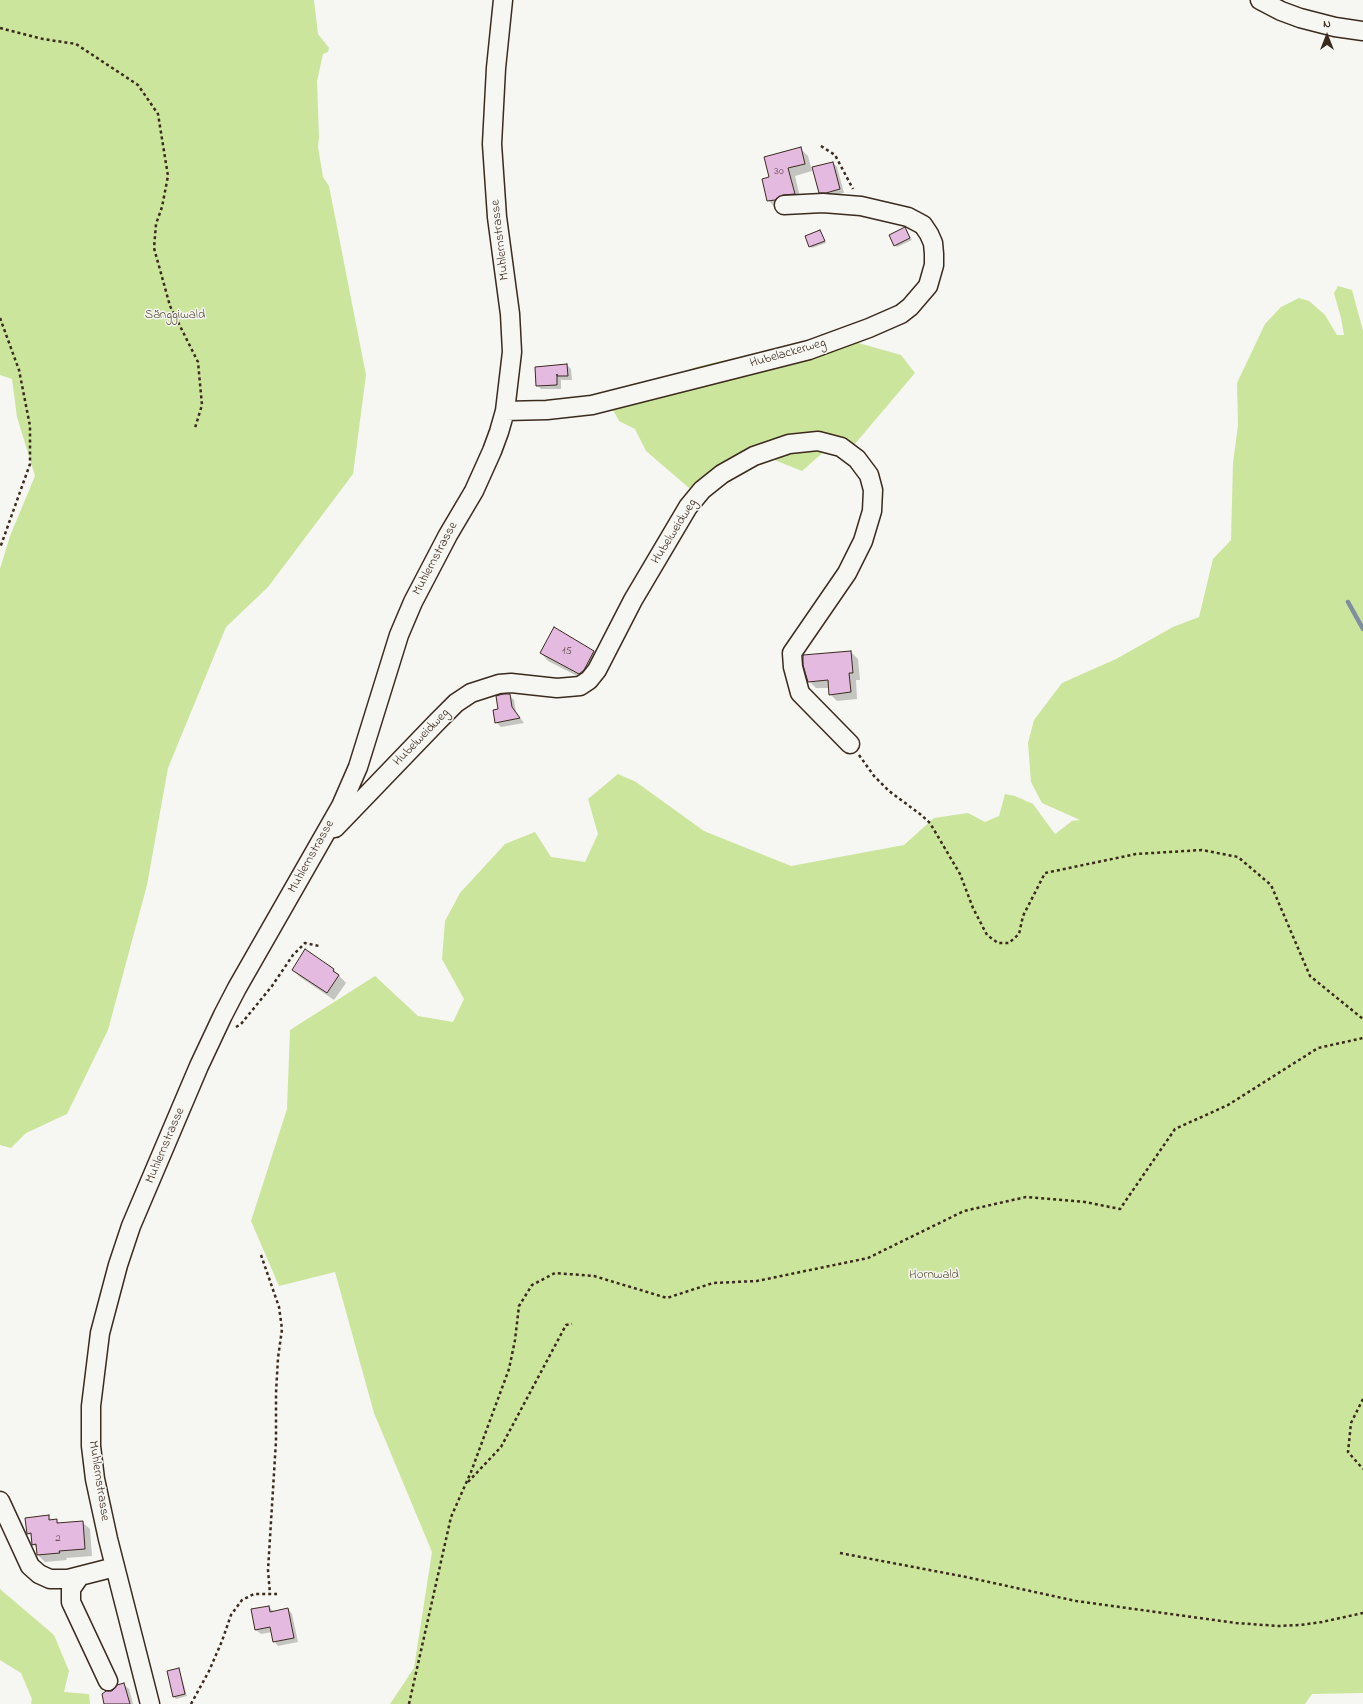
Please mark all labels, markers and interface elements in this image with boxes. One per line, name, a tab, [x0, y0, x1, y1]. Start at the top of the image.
north arrow	[1307, 16, 1347, 56]
text: N	[1323, 16, 1331, 32]
house number: 30	[774, 165, 784, 179]
street label: Muhlernstrasse	[488, 199, 514, 281]
park label: Sänggiwald	[145, 308, 205, 324]
street label: Hubelackerweg	[748, 336, 828, 372]
street label: Hubelweidweg	[649, 496, 701, 568]
street label: Muhlernstrasse	[410, 520, 462, 598]
house number: 15	[562, 645, 572, 659]
street label: Hubelweidweg	[391, 706, 453, 770]
street label: Muhlernstrasse	[286, 818, 338, 896]
street label: Muhlernstrasse	[143, 1106, 189, 1186]
park label: Hornwald	[909, 1268, 959, 1284]
street label: Muhlernstrasse	[84, 1440, 112, 1522]
house number: 2	[55, 1532, 61, 1546]

